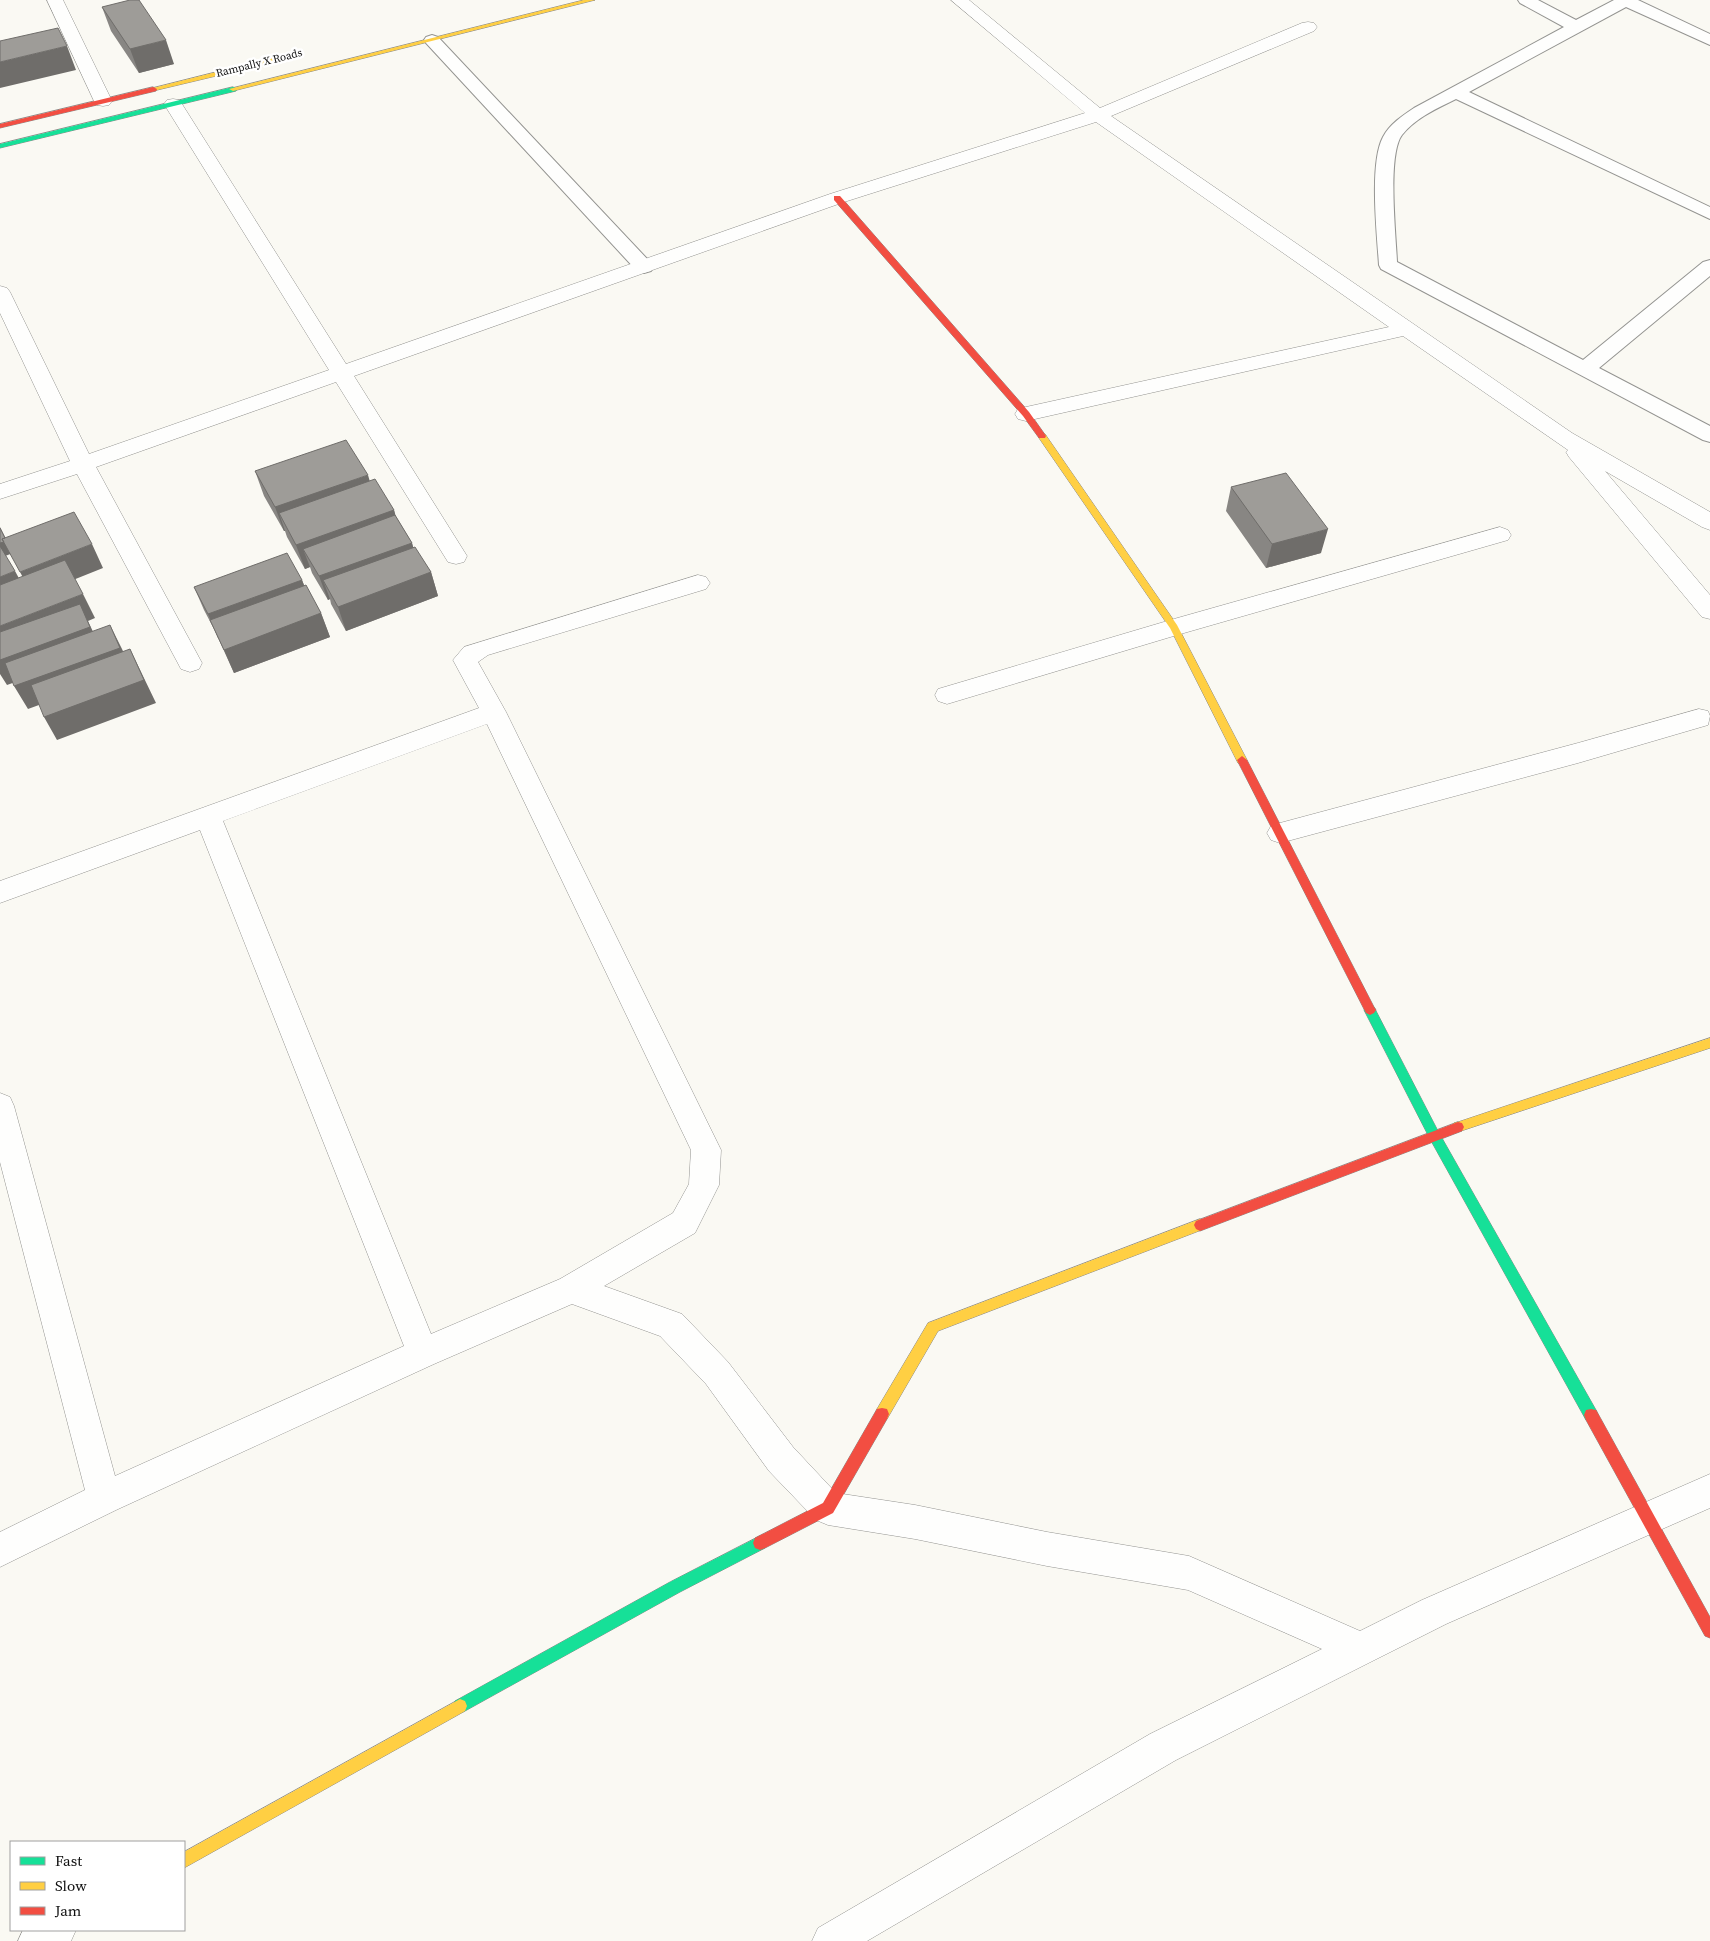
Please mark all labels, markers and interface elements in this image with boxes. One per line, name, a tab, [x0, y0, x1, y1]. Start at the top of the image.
street label: Rampally X Roads	[214, 45, 304, 81]
legend	[10, 1841, 185, 1931]
text: Fast	[55, 1850, 82, 1871]
text: Slow	[55, 1875, 87, 1896]
text: Jam	[54, 1900, 82, 1921]

